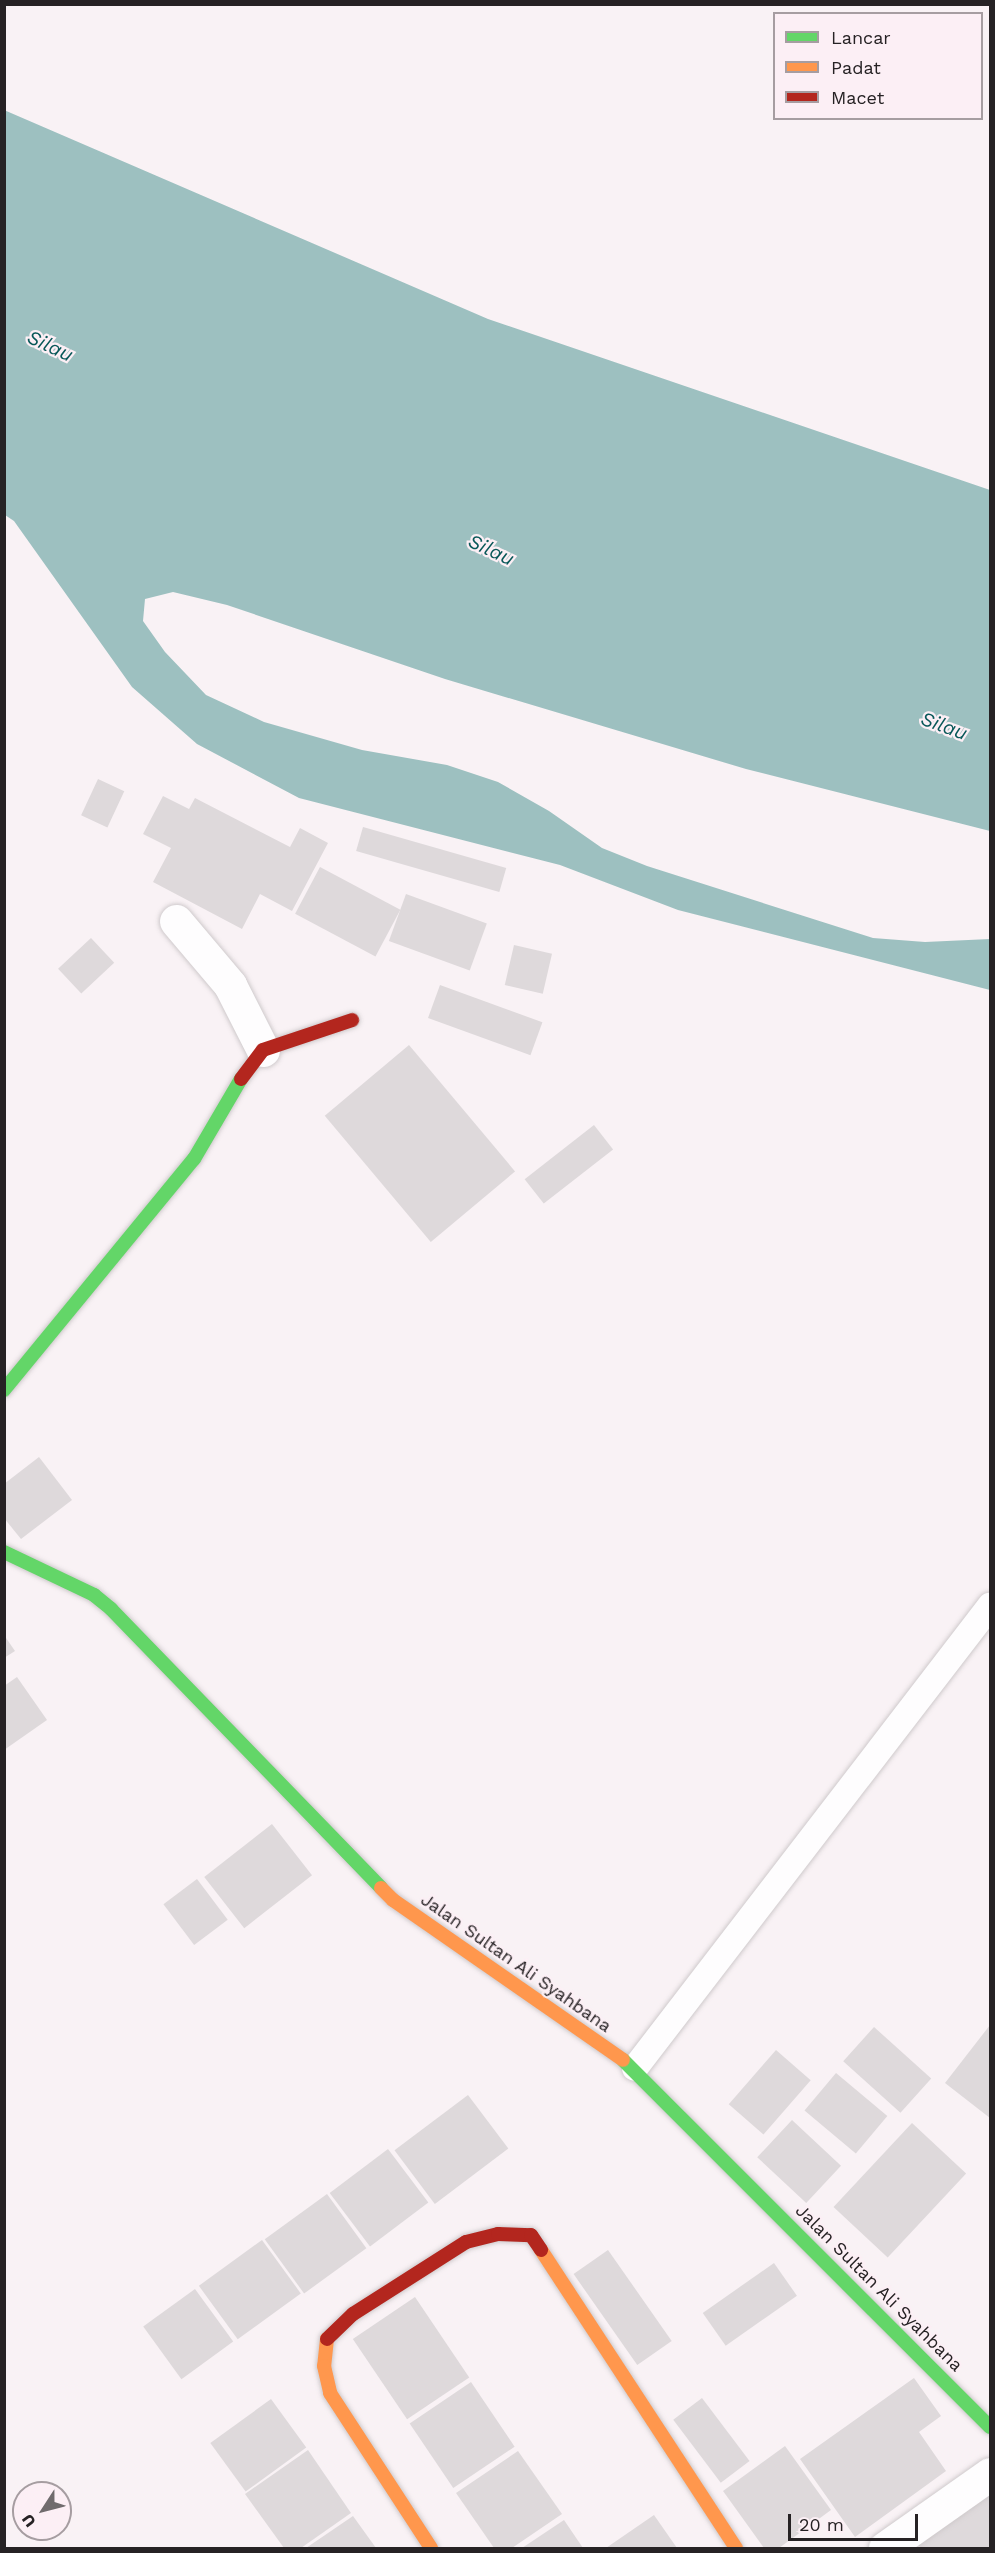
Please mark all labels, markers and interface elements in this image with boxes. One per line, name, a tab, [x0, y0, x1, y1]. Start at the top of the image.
legend	[773, 12, 983, 120]
text: Lancar	[831, 27, 891, 48]
text: Padat	[831, 57, 881, 78]
text: Macet	[831, 87, 884, 108]
water label: Silau	[23, 325, 77, 367]
water label: Silau	[464, 529, 518, 571]
water label: Silau	[917, 707, 971, 745]
street label: Jalan Sultan Ali Syahbana	[416, 1889, 616, 2037]
street label: Jalan Sultan Ali Syahbana	[791, 2200, 967, 2376]
north arrow	[12, 2481, 72, 2541]
scale bar	[791, 2502, 922, 2540]
text: U	[18, 2511, 40, 2531]
text: 20 m	[799, 2514, 844, 2535]

